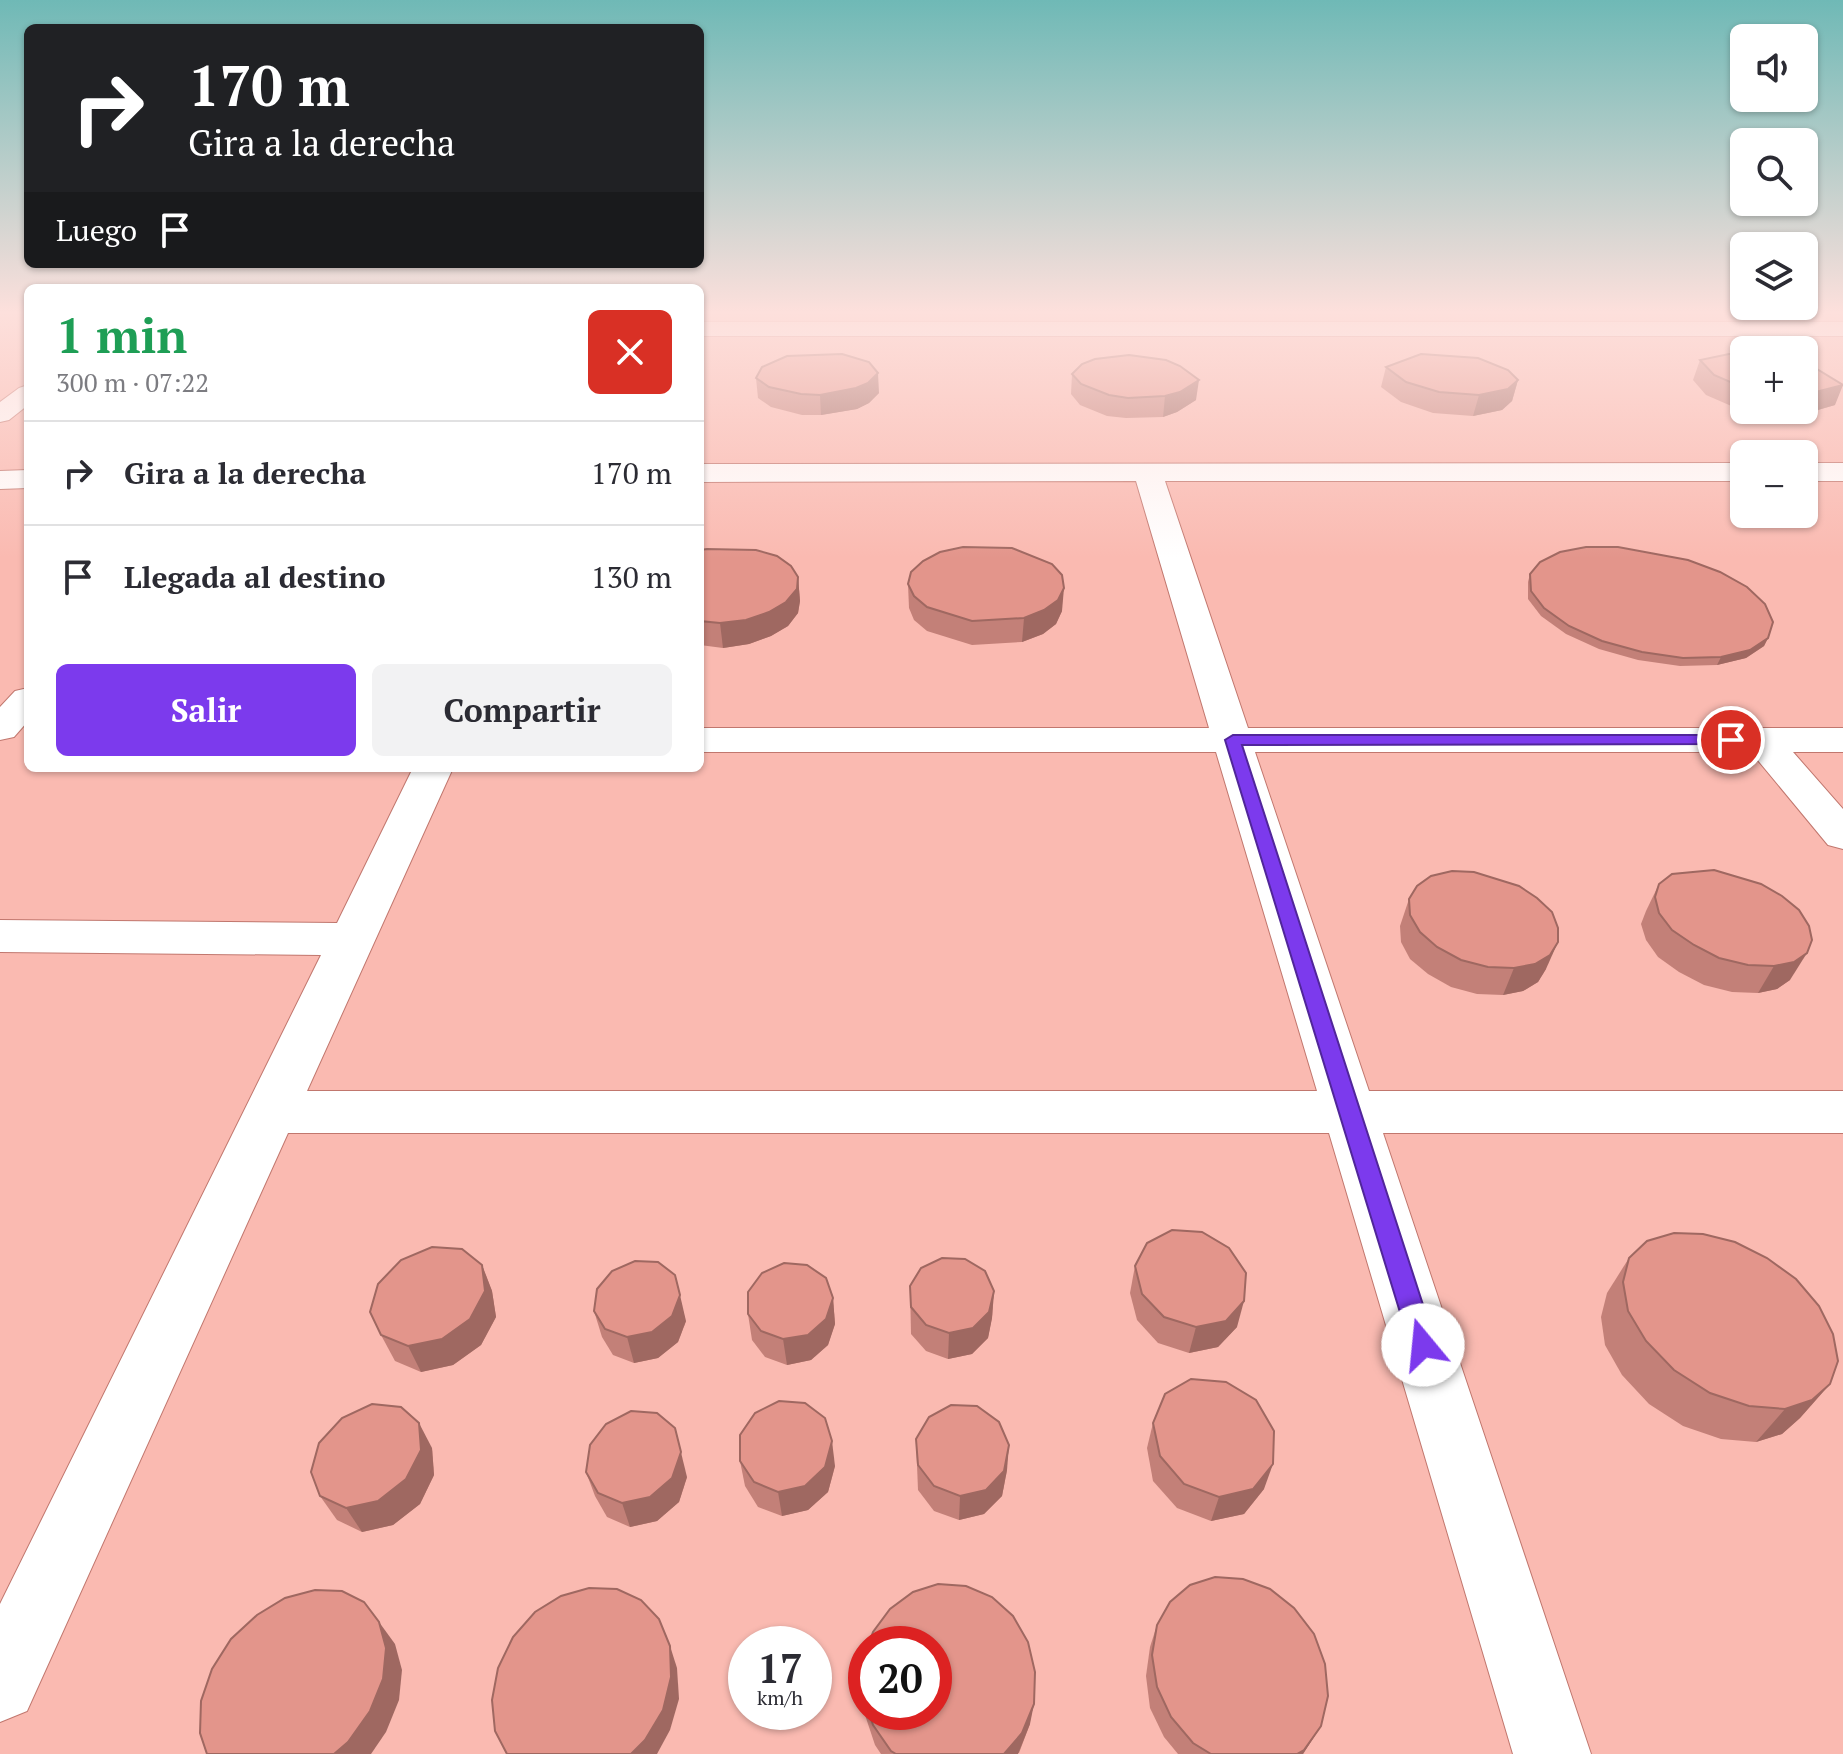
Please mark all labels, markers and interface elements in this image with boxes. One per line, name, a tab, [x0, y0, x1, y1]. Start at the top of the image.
map controls	[1730, 24, 1818, 528]
button: sound	[1730, 24, 1818, 112]
text: 170 m	[188, 48, 350, 122]
icon: right	[56, 56, 160, 160]
text: Gira a la derecha	[188, 119, 455, 166]
button: search	[1730, 128, 1818, 216]
icon: arrive	[153, 208, 197, 252]
text: Luego	[56, 210, 137, 250]
button: layers	[1730, 232, 1818, 320]
text: 1 min	[56, 303, 187, 367]
button: close	[588, 310, 672, 394]
button: +	[1730, 336, 1818, 424]
text: 300 m · 07:22	[56, 365, 209, 399]
button: −	[1730, 440, 1818, 528]
icon: right	[56, 451, 100, 495]
text: Gira a la derecha	[124, 453, 366, 493]
text: 170 m	[591, 453, 672, 493]
icon: arrive	[56, 555, 100, 599]
text: Llegada al destino	[124, 557, 385, 597]
text: 130 m	[591, 557, 672, 597]
button: Salir	[56, 664, 356, 756]
button: Compartir	[372, 664, 672, 756]
pin	[1697, 706, 1765, 774]
icon: arrive	[1709, 718, 1753, 762]
position arrow	[1381, 1303, 1465, 1387]
speed limit sign: 20	[848, 1626, 952, 1730]
text: 17	[757, 1641, 803, 1694]
text: km/h	[757, 1684, 803, 1711]

